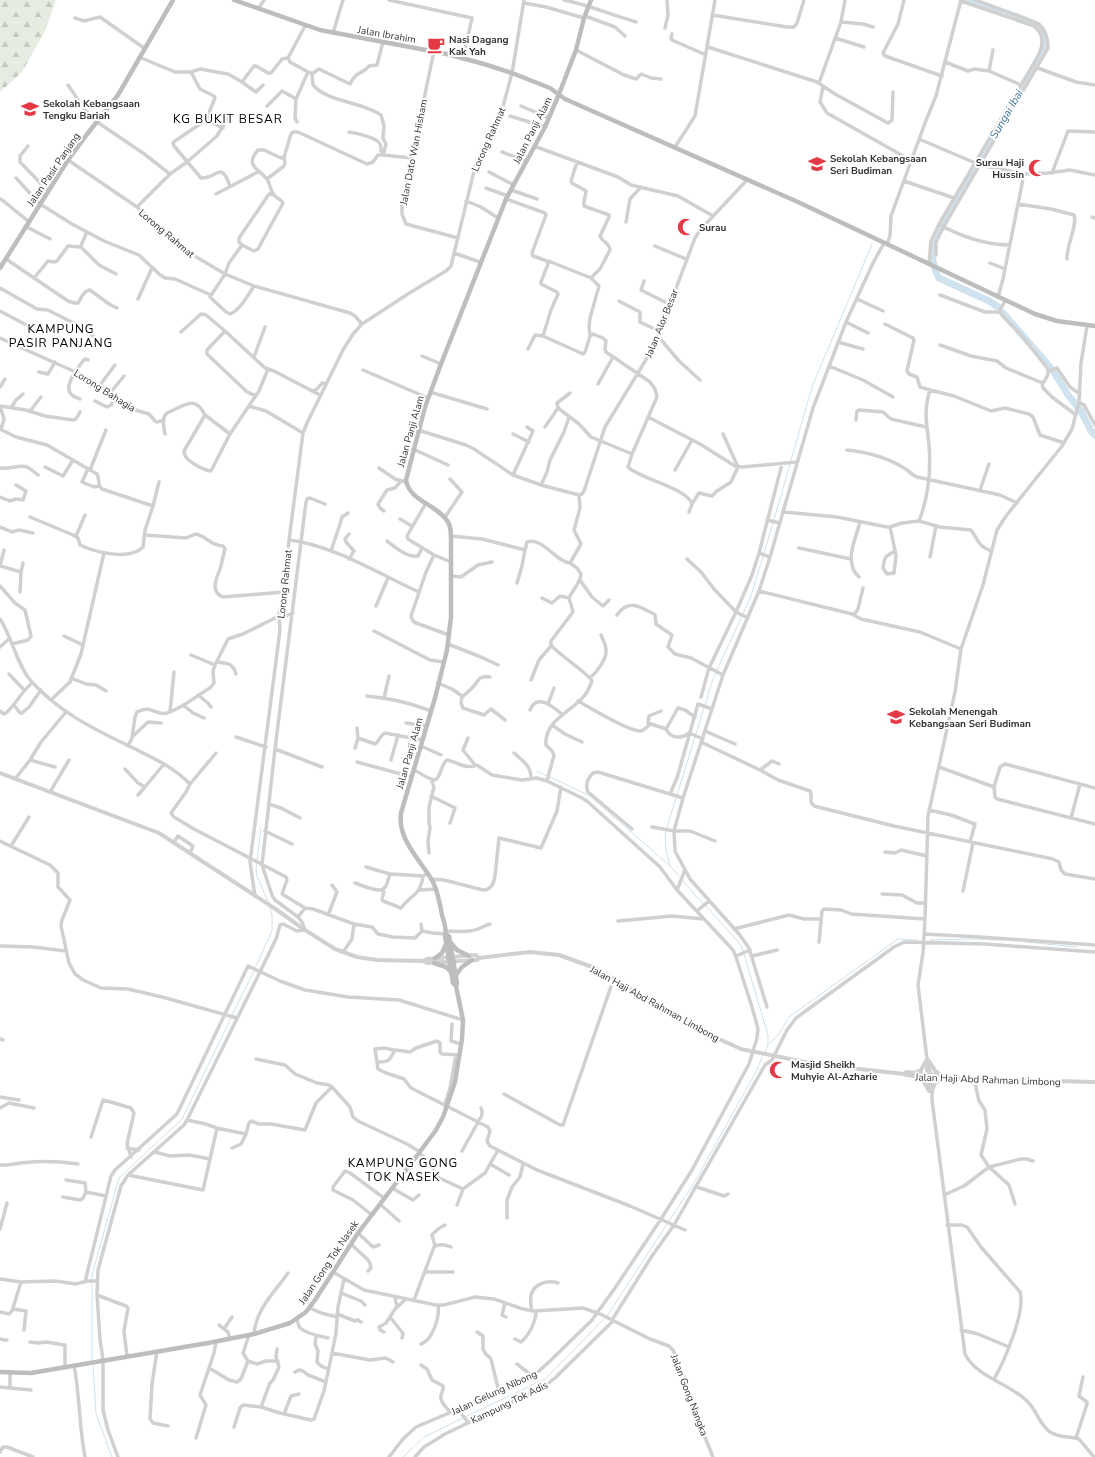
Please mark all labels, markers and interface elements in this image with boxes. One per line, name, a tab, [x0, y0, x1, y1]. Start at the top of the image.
street label: Jalan Ibrahim	[356, 23, 417, 47]
place label: Nasi Dagang Kak Yah	[449, 33, 509, 59]
cafe icon: Nasi Dagang Kak Yah	[426, 35, 446, 55]
water label: Sungai Ibai	[986, 87, 1027, 142]
street label: Jalan Panji Alam	[510, 95, 556, 167]
place label: Sekolah Kebangsaan Tengku Bariah	[43, 97, 140, 123]
street label: Jalan Dato Wan Hisham	[397, 98, 431, 207]
school or university icon: Sekolah Kebangsaan Tengku Bariah	[20, 99, 40, 119]
street label: Lorong Rahmat	[468, 105, 510, 174]
district label: KG BUKIT BESAR	[173, 111, 283, 127]
street label: Jalan Pasir Panjang	[23, 130, 84, 210]
place label: Sekolah Kebangsaan Seri Budiman	[830, 152, 927, 178]
school or university icon: Sekolah Kebangsaan Seri Budiman	[807, 154, 827, 174]
place label: Surau Haji Hussin	[976, 156, 1024, 182]
mosque icon: Surau Haji Hussin	[1027, 158, 1047, 178]
street label: Lorong Rahmat	[135, 206, 198, 262]
mosque icon: Surau	[676, 217, 696, 237]
place label: Surau	[699, 221, 726, 235]
street label: Jalan Alor Besar	[641, 287, 682, 361]
district label: KAMPUNG PASIR PANJANG	[9, 321, 113, 351]
street label: Lorong Bahagia	[71, 366, 138, 416]
street label: Jalan Panji Alam	[394, 394, 428, 469]
street label: Lorong Rahmat	[274, 548, 296, 619]
place label: Sekolah Menengah Kebangsaan Seri Budiman	[909, 705, 1031, 731]
school or university icon: Sekolah Menengah Kebangsaan Seri Budiman	[886, 707, 906, 727]
street label: Jalan Panji Alam	[393, 716, 427, 791]
street label: Jalan Haji Abd Rahman Limbong	[587, 962, 722, 1045]
place label: Masjid Sheikh Muhyie Al-Azharie	[791, 1058, 878, 1084]
mosque icon: Masjid Sheikh Muhyie Al-Azharie	[768, 1060, 788, 1080]
street label: Jalan Haji Abd Rahman Limbong	[914, 1070, 1061, 1090]
district label: KAMPUNG GONG TOK NASEK	[348, 1155, 458, 1185]
street label: Jalan Gong Tok Nasek	[295, 1217, 363, 1308]
street label: Jalan Gong Nangka	[667, 1352, 711, 1438]
street label: Jalan Gelung Nibong	[448, 1367, 540, 1419]
street label: Kampung Tok Adis	[469, 1378, 551, 1428]

